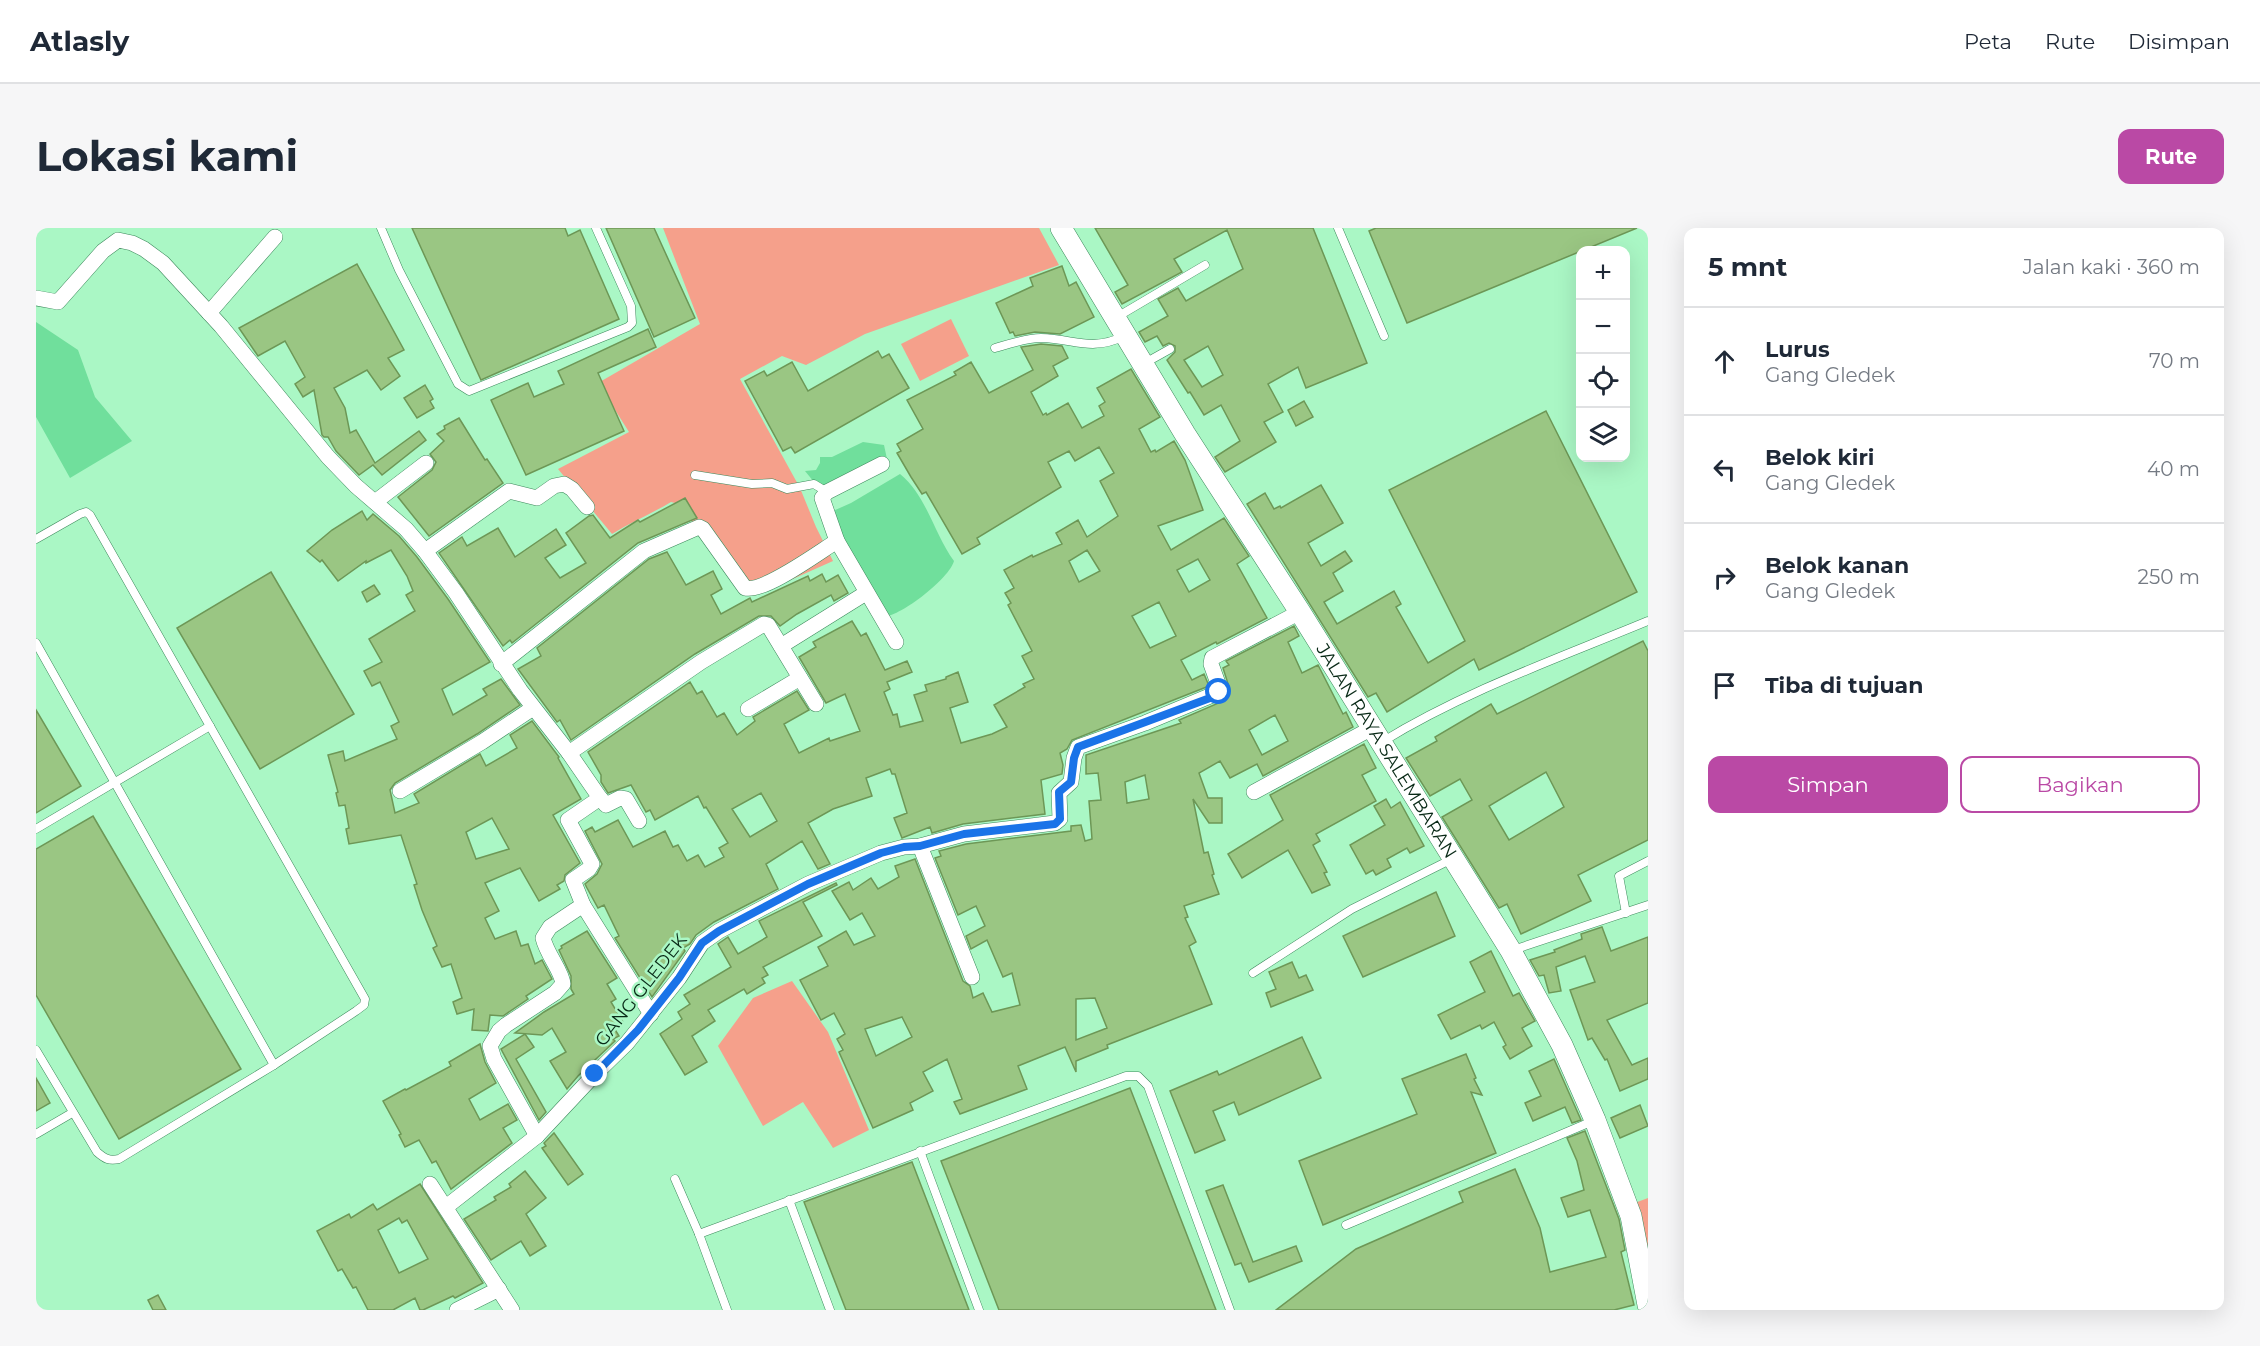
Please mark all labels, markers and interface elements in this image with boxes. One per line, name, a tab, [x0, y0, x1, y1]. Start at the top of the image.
text: Atlasly	[30, 24, 129, 58]
text: Peta	[1964, 29, 2012, 54]
text: Rute	[2045, 29, 2095, 54]
text: Disimpan	[2128, 29, 2230, 54]
button: Rute	[2118, 129, 2224, 184]
text: Lokasi kami	[36, 130, 298, 182]
map controls	[1576, 246, 1630, 462]
button: +	[1576, 246, 1630, 300]
text: 5 mnt	[1708, 251, 1787, 283]
text: Jalan kaki · 360 m	[2023, 255, 2200, 279]
button: −	[1576, 300, 1630, 354]
text: Lurus	[1765, 336, 1830, 363]
icon: ahead	[1708, 345, 1741, 378]
text: 70 m	[2149, 349, 2200, 373]
button: locate	[1576, 354, 1630, 408]
text: Gang Gledek	[1765, 363, 1895, 387]
button: layers	[1576, 408, 1630, 462]
text: Belok kiri	[1765, 444, 1874, 471]
icon: left	[1708, 453, 1741, 486]
text: 40 m	[2147, 457, 2200, 481]
text: Gang Gledek	[1765, 471, 1895, 495]
text: Belok kanan	[1765, 552, 1909, 579]
icon: right	[1708, 561, 1741, 594]
text: 250 m	[2138, 565, 2200, 589]
text: Gang Gledek	[1765, 579, 1895, 603]
street label: JALAN RAYA SALEMBARAN	[1311, 639, 1462, 862]
icon: arrive	[1708, 669, 1741, 702]
text: Tiba di tujuan	[1765, 672, 1923, 699]
route start	[1205, 678, 1231, 704]
button: Simpan	[1708, 756, 1948, 813]
button: Bagikan	[1960, 756, 2200, 813]
street label: GANG GLEDEK	[590, 929, 692, 1050]
route end	[581, 1060, 607, 1086]

